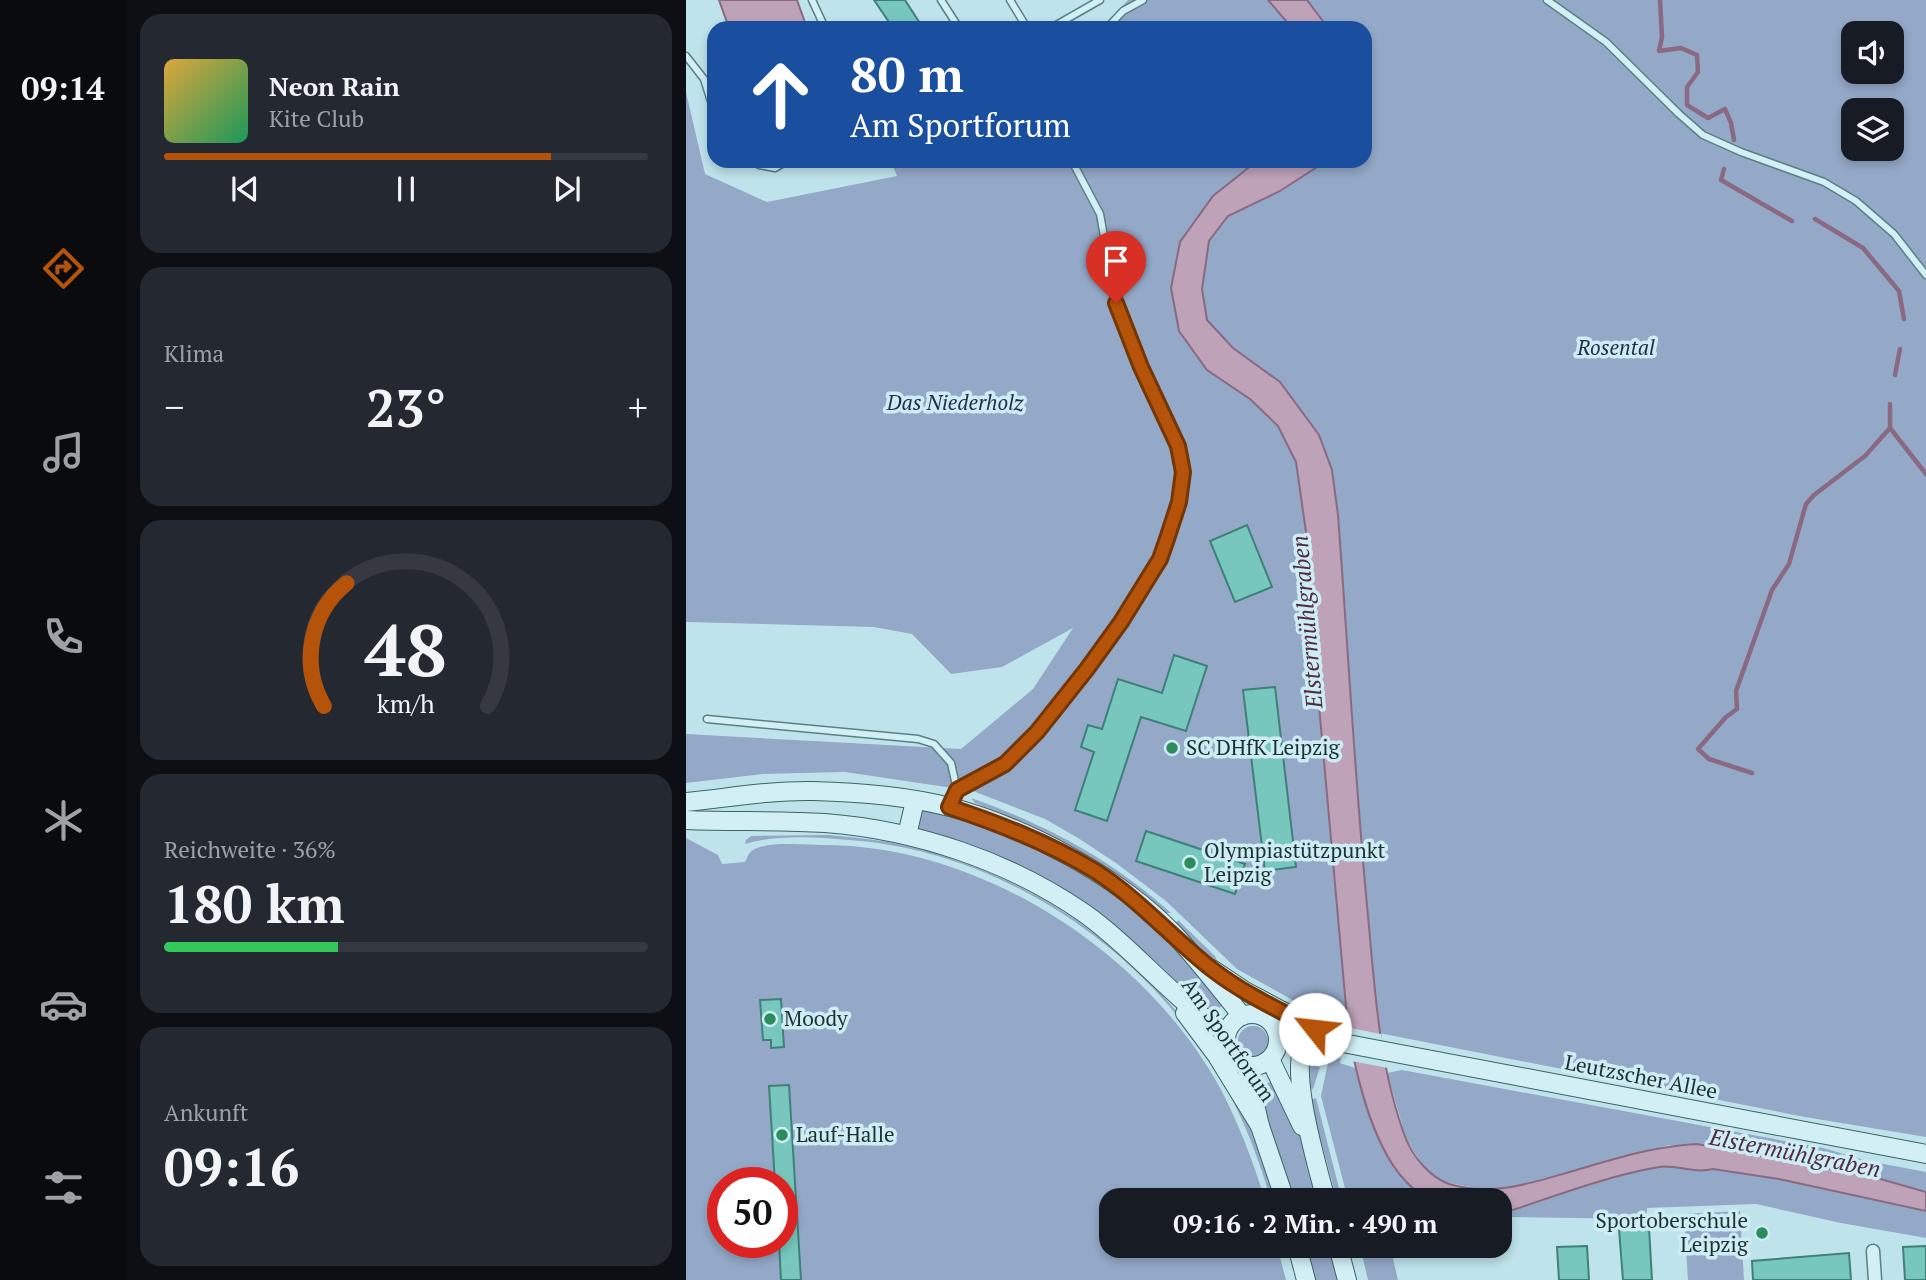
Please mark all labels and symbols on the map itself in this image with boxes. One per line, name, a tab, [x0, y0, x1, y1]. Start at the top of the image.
pin	[1086, 231, 1146, 303]
park label: Rosental	[1576, 333, 1655, 361]
park label: Das Niederholz	[886, 388, 1024, 416]
water label: Elstermühlgraben	[1283, 534, 1330, 711]
place label: SC DHfK Leipzig	[1186, 733, 1341, 761]
marker: SC DHfK Leipzig	[1164, 740, 1180, 756]
place label: Olympiastützpunkt Leipzig	[1204, 836, 1386, 888]
marker: Olympiastützpunkt Leipzig	[1182, 855, 1198, 871]
street label: Am Sportforum	[1176, 972, 1282, 1107]
position arrow	[1278, 992, 1352, 1066]
place label: Moody	[784, 1004, 848, 1032]
marker: Moody	[762, 1011, 778, 1027]
street label: Leutzscher Allee	[1563, 1048, 1720, 1105]
place label: Lauf-Halle	[796, 1120, 895, 1148]
water label: Elstermühlgraben	[1706, 1121, 1883, 1184]
marker: Lauf-Halle	[774, 1127, 790, 1143]
speed limit sign: 50	[707, 1167, 798, 1258]
place label: Sportoberschule Leipzig	[1596, 1206, 1749, 1258]
marker: Sportoberschule Leipzig	[1754, 1225, 1770, 1241]

